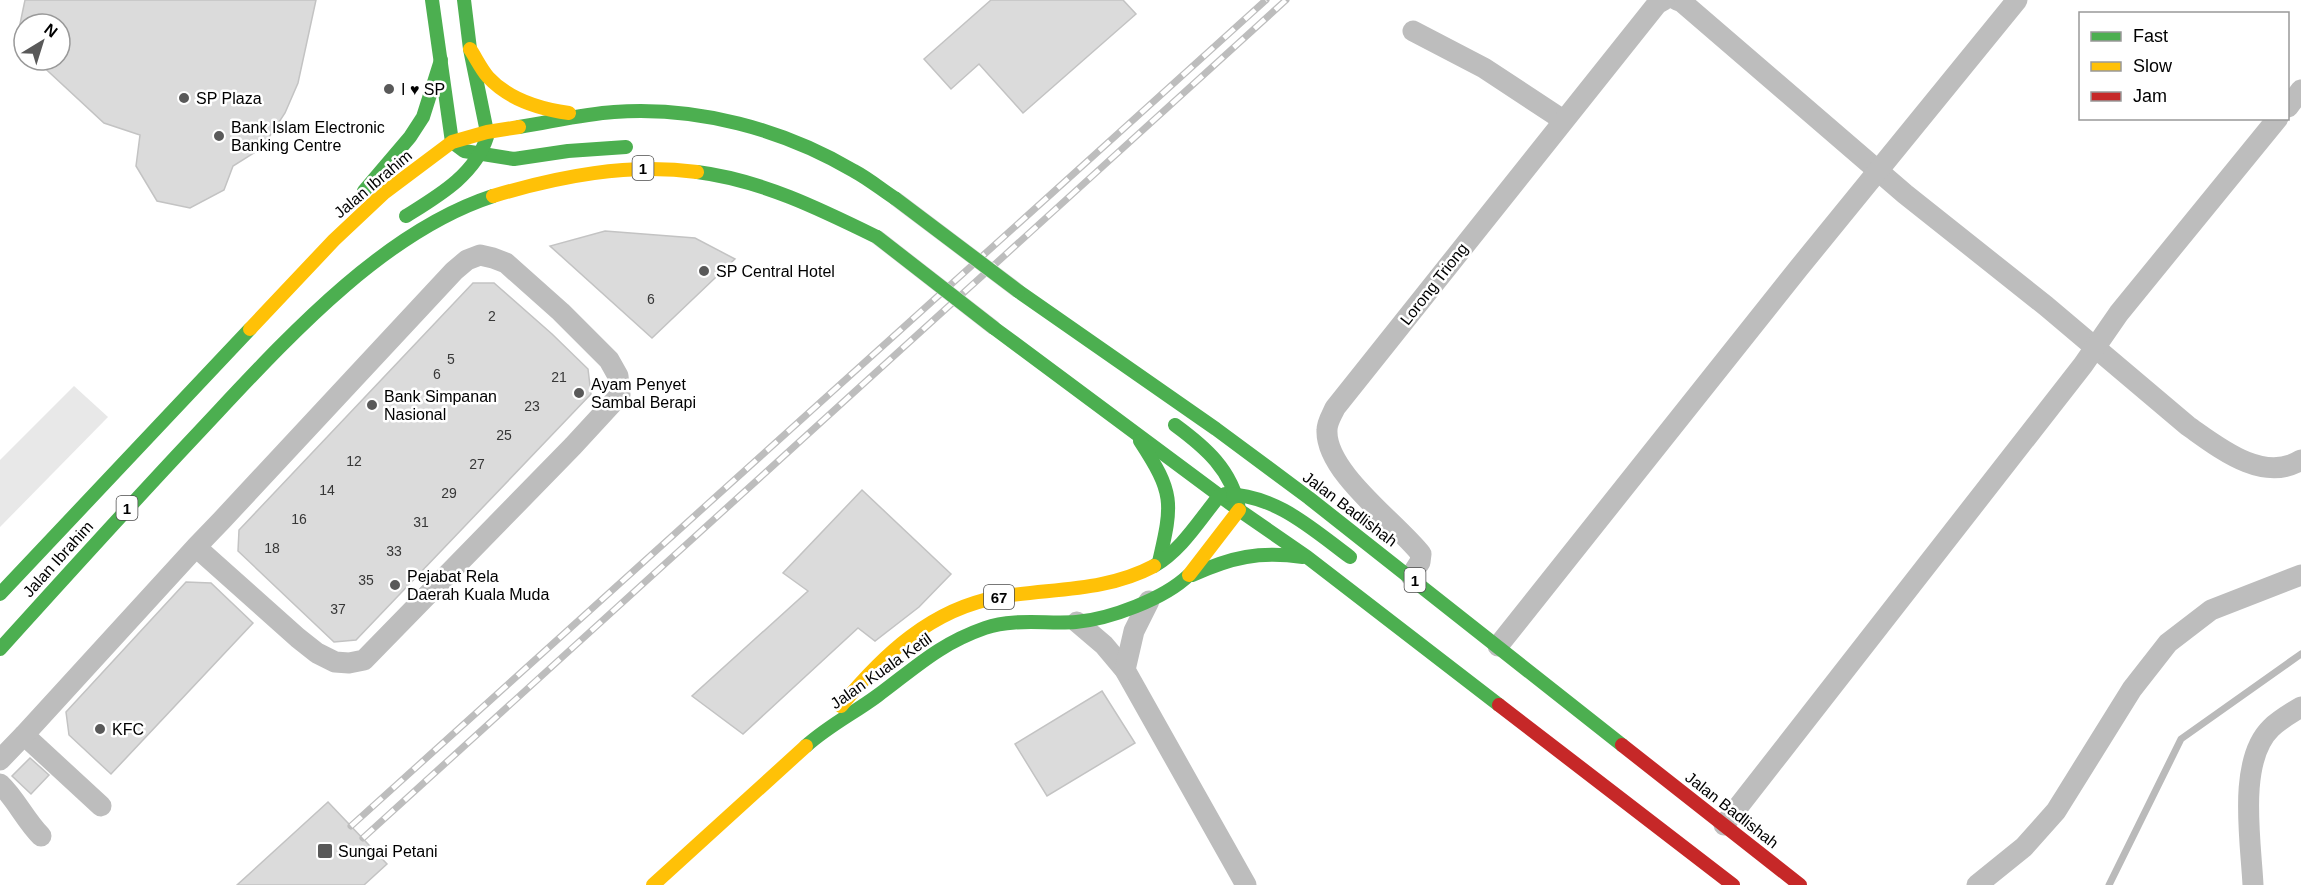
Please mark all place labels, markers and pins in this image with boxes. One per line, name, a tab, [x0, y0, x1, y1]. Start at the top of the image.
place label: I ♥ SP	[401, 81, 445, 98]
marker: I ♥ SP	[382, 82, 396, 96]
place label: SP Plaza	[196, 90, 262, 107]
marker: SP Plaza	[177, 91, 191, 105]
place label: Bank Islam Electronic Banking Centre	[231, 119, 385, 154]
marker: Bank Islam Electronic Banking Centre	[212, 129, 226, 143]
place label: SP Central Hotel	[716, 263, 835, 280]
marker: SP Central Hotel	[697, 264, 711, 278]
place label: Ayam Penyet Sambal Berapi	[591, 376, 696, 411]
marker: Ayam Penyet Sambal Berapi	[572, 386, 586, 400]
place label: Bank Simpanan Nasional	[384, 388, 497, 423]
marker: Bank Simpanan Nasional	[365, 398, 379, 412]
place label: Pejabat Rela Daerah Kuala Muda	[407, 568, 549, 603]
marker: Pejabat Rela Daerah Kuala Muda	[388, 578, 402, 592]
place label: KFC	[112, 721, 144, 738]
marker: KFC	[93, 722, 107, 736]
marker: Sungai Petani	[316, 842, 334, 860]
place label: Sungai Petani	[338, 843, 438, 860]

